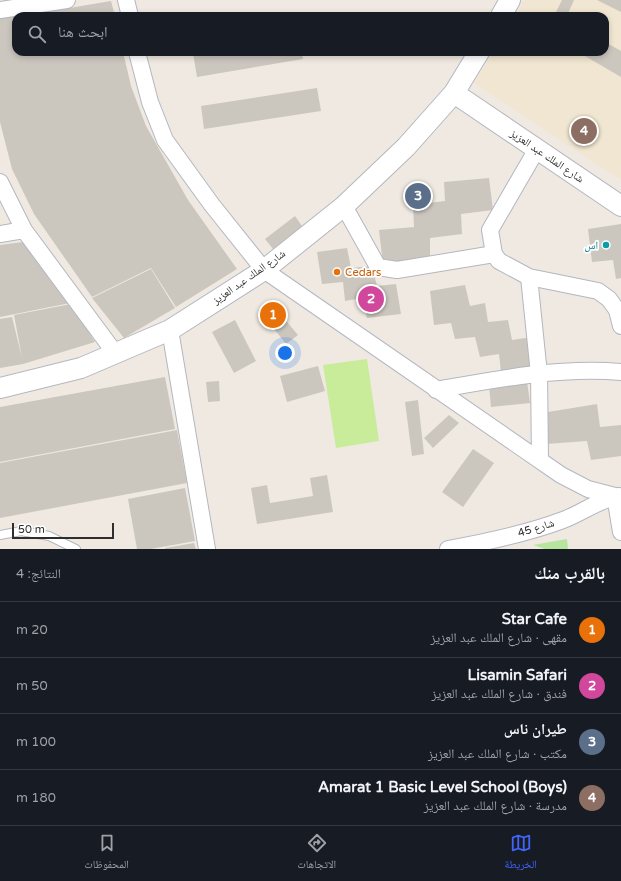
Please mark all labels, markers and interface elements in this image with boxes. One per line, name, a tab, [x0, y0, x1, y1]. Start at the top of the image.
search box	[12, 12, 609, 56]
icon: search	[26, 23, 48, 45]
text: ابحث هنا	[58, 23, 108, 41]
pin: 4	[571, 116, 597, 146]
street label: شارع الملك عبد العزيز	[507, 126, 586, 185]
pin: 3	[405, 181, 431, 211]
place label: اس	[584, 239, 598, 252]
marker: اس	[601, 240, 611, 250]
street label: شارع الملك عبد العزيز	[209, 247, 288, 308]
place label: Cedars	[345, 266, 381, 279]
marker: Cedars	[332, 267, 342, 277]
pin: 2	[358, 284, 384, 314]
pin: 1	[260, 300, 286, 330]
your location	[275, 343, 295, 363]
street label: شارع 45	[516, 516, 556, 540]
scale bar	[12, 521, 114, 540]
text: 50 m	[18, 523, 45, 536]
text: بالقرب منك	[534, 563, 605, 584]
text: النتائج: 4	[16, 566, 61, 582]
text: Star Cafe	[502, 610, 567, 628]
text: 20 m	[16, 622, 48, 638]
text: 1	[588, 622, 596, 638]
text: مقهى · شارع الملك عبد العزيز	[430, 630, 567, 646]
text: Lisamin Safari	[468, 666, 567, 684]
text: 50 m	[16, 678, 48, 694]
text: 2	[588, 678, 596, 694]
text: فندق · شارع الملك عبد العزيز	[431, 686, 567, 702]
text: طيران ناس	[504, 720, 567, 738]
text: 100 m	[16, 734, 56, 750]
text: 3	[588, 734, 596, 750]
text: مكتب · شارع الملك عبد العزيز	[428, 746, 567, 762]
text: Amarat 1 Basic Level School (Boys)	[318, 778, 567, 796]
text: 180 m	[16, 790, 56, 806]
text: 4	[588, 790, 596, 806]
text: مدرسة · شارع الملك عبد العزيز	[424, 798, 567, 814]
tab: المحفوظات	[84, 832, 129, 875]
tab: الاتجاهات	[297, 832, 336, 875]
tab: الخريطة	[504, 832, 537, 875]

